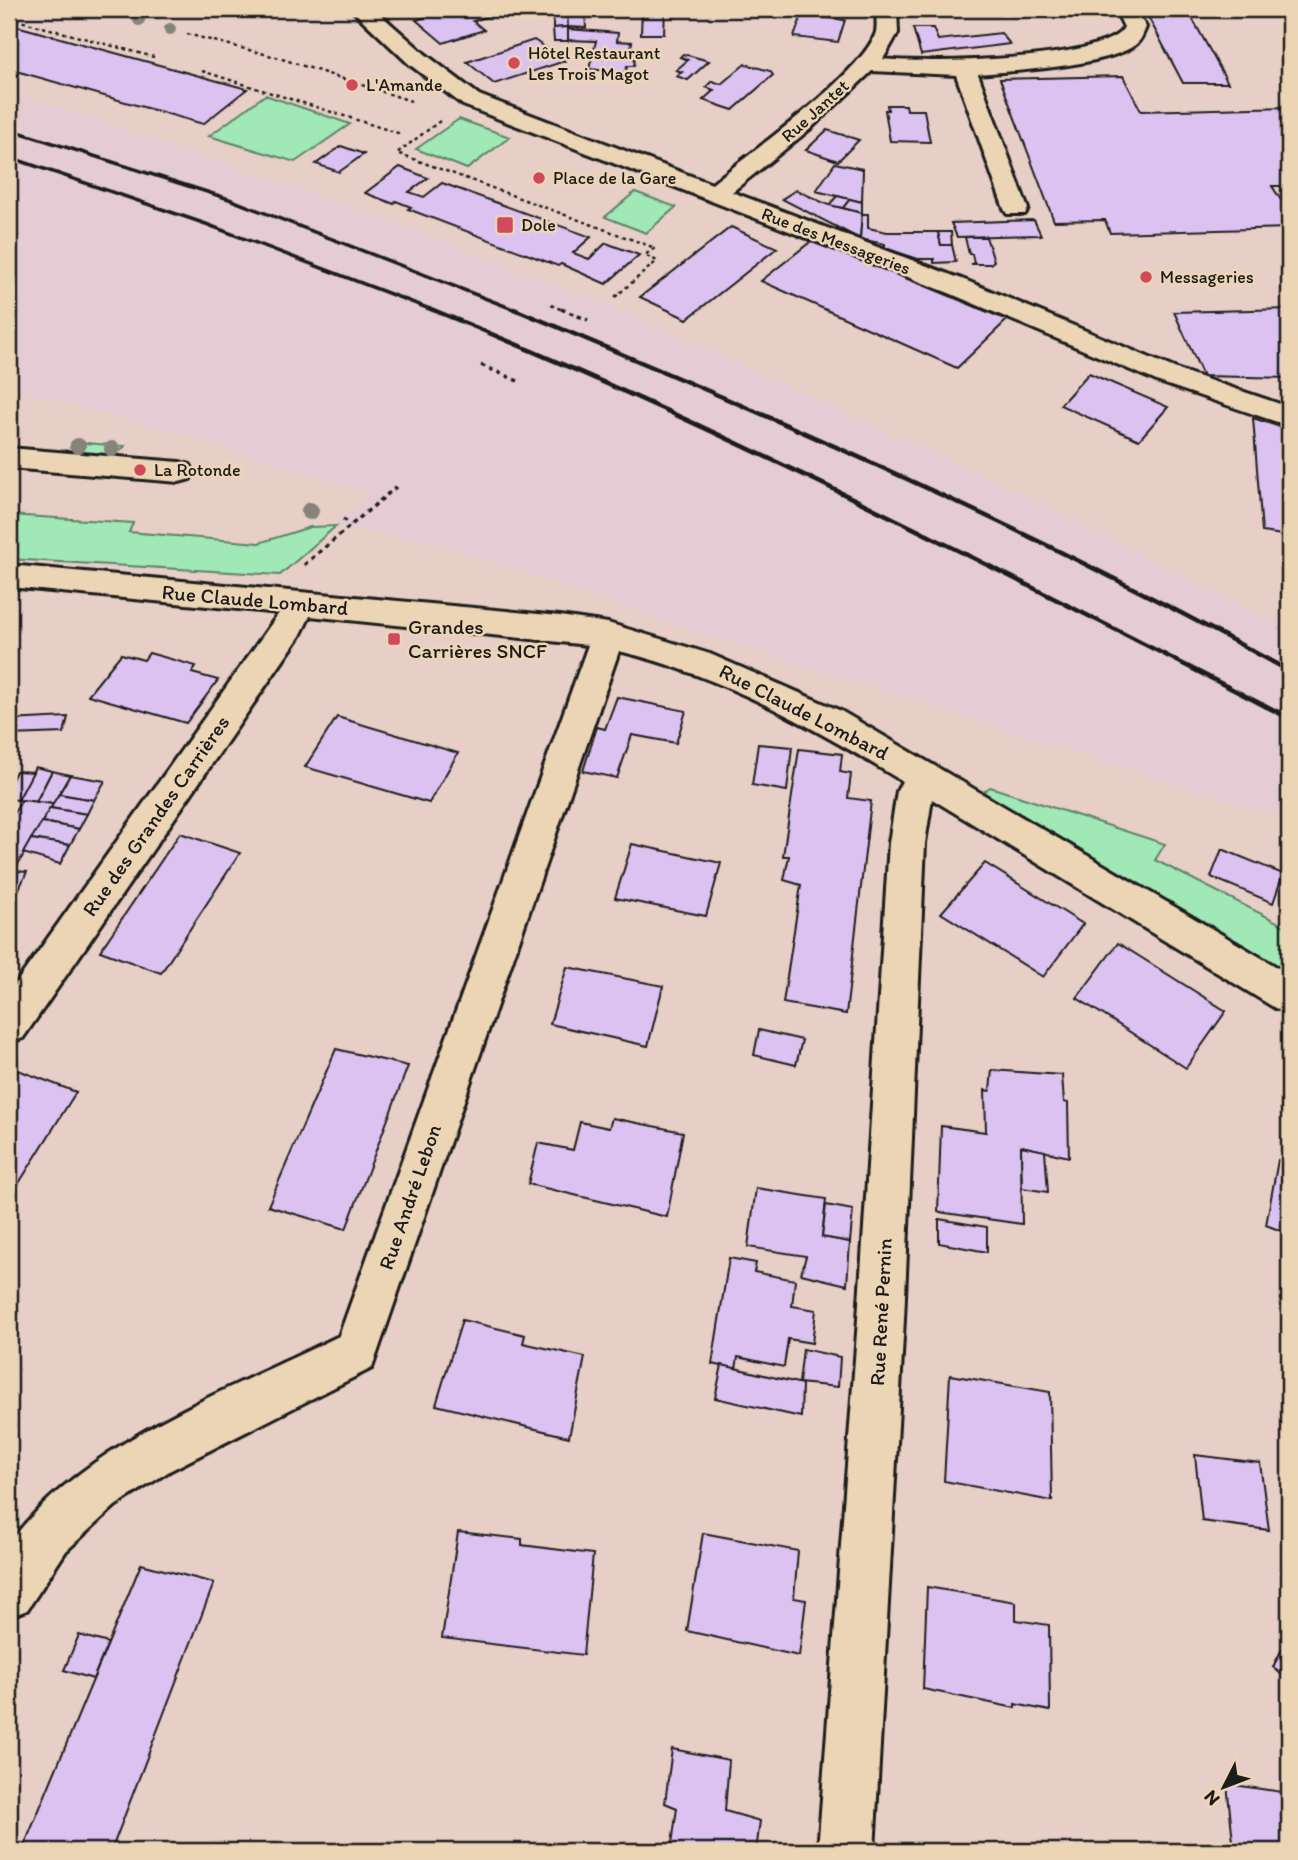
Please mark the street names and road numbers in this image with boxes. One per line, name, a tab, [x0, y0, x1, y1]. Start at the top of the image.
street label: Rue Jantet	[777, 75, 853, 147]
street label: Rue des Messageries	[758, 202, 914, 280]
street label: Rue Claude Lombard	[161, 579, 350, 620]
street label: Rue Claude Lombard	[715, 658, 894, 765]
street label: Rue des Grandes Carrières	[77, 710, 235, 921]
street label: Rue André Lebon	[373, 1121, 446, 1273]
street label: Rue René Pernin	[864, 1237, 897, 1387]

